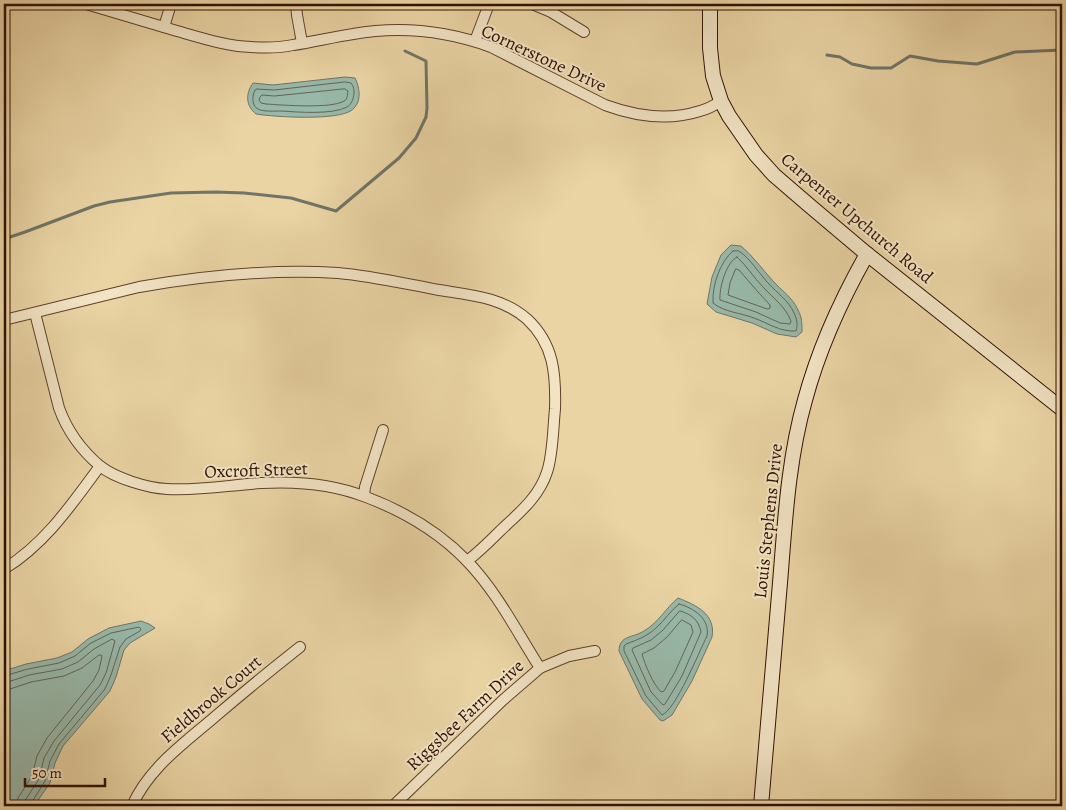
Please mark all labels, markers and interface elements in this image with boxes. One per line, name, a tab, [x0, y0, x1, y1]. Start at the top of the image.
street label: Cornerstone Drive	[477, 18, 611, 98]
street label: Carpenter Upchurch Road	[776, 147, 938, 289]
street label: Louis Stephens Drive	[748, 442, 788, 600]
street label: Oxcroft Street	[204, 456, 308, 484]
street label: Fieldbrook Court	[155, 650, 267, 748]
street label: Riggsbee Farm Drive	[401, 654, 529, 776]
scale bar	[25, 755, 105, 787]
text: 50 m	[32, 763, 62, 783]

